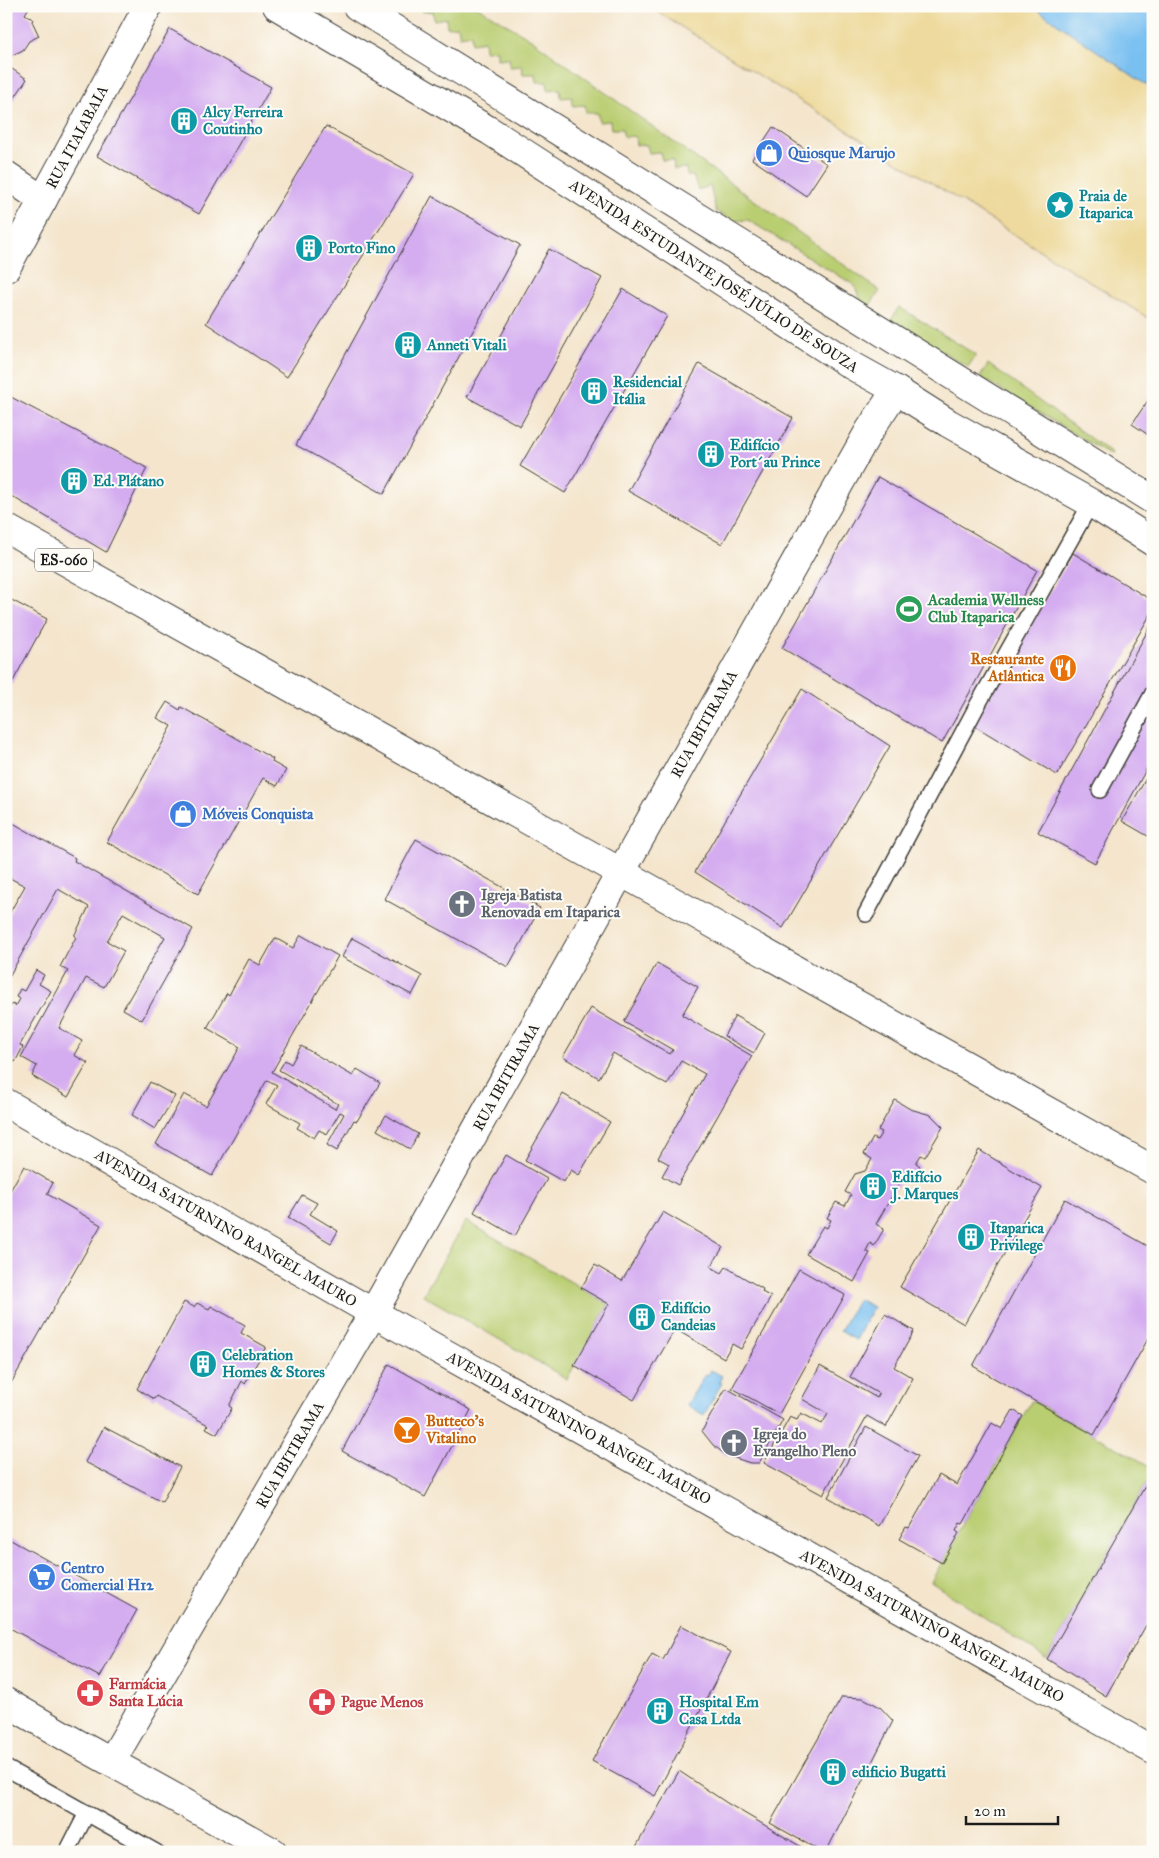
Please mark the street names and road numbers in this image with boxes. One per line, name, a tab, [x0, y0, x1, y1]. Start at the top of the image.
street label: RUA ITAIABAIA	[42, 82, 112, 192]
street label: AVENIDA ESTUDANTE JOSÉ JÚLIO DE SOUZA	[565, 174, 862, 377]
road number: ES-060	[35, 548, 93, 572]
street label: RUA IBITIRAMA	[667, 667, 741, 781]
street label: RUA IBITIRAMA	[469, 1020, 543, 1134]
street label: AVENIDA SATURNINO RANGEL MAURO	[91, 1145, 360, 1311]
street label: AVENIDA SATURNINO RANGEL MAURO	[443, 1347, 714, 1508]
street label: RUA IBITIRAMA	[252, 1398, 328, 1512]
street label: AVENIDA SATURNINO RANGEL MAURO	[796, 1545, 1067, 1706]

